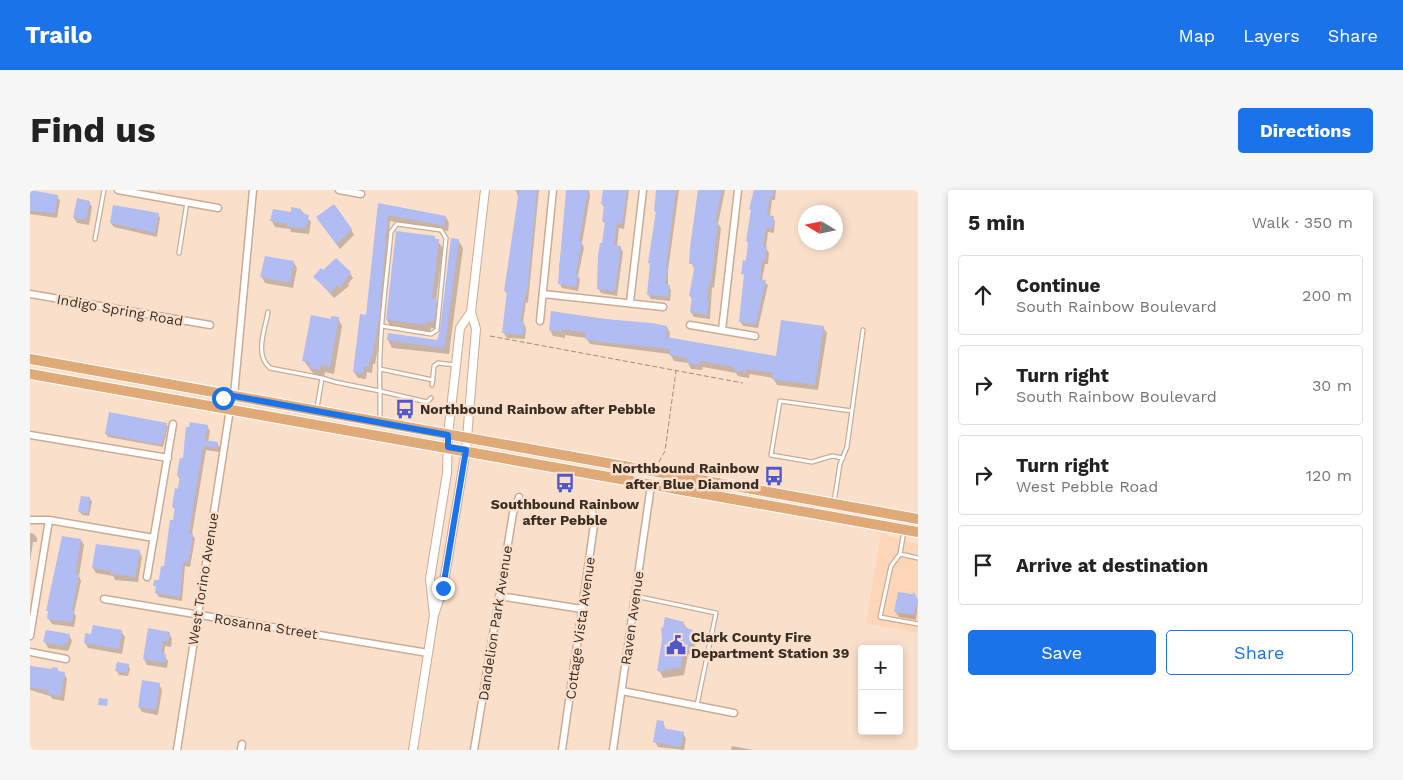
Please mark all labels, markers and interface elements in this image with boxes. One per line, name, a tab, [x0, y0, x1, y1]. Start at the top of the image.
text: Trailo	[25, 21, 92, 49]
text: Map	[1178, 25, 1215, 46]
text: Layers	[1243, 25, 1300, 46]
text: Share	[1328, 25, 1378, 46]
button: Directions	[1238, 108, 1373, 153]
text: Find us	[30, 109, 156, 151]
north arrow	[798, 205, 843, 250]
text: 5 min	[968, 210, 1025, 235]
text: Walk · 350 m	[1252, 213, 1353, 232]
text: Continue	[1016, 274, 1100, 297]
icon: ahead	[969, 281, 997, 309]
text: 200 m	[1302, 286, 1352, 305]
street label: Indigo Spring Road	[56, 291, 184, 329]
text: South Rainbow Boulevard	[1016, 297, 1217, 316]
text: Turn right	[1016, 364, 1109, 387]
icon: right	[969, 371, 997, 399]
text: 30 m	[1312, 376, 1352, 395]
route start	[212, 387, 235, 410]
text: South Rainbow Boulevard	[1016, 387, 1217, 406]
bus stop icon: Northbound Rainbow after Pebble	[394, 398, 416, 420]
place label: Northbound Rainbow after Pebble	[420, 401, 656, 417]
text: Turn right	[1016, 454, 1109, 477]
place label: Northbound Rainbow after Blue Diamond	[612, 460, 759, 492]
icon: right	[969, 461, 997, 489]
bus stop icon: Northbound Rainbow after Blue Diamond	[763, 465, 785, 487]
text: 120 m	[1306, 466, 1352, 485]
bus stop icon: Southbound Rainbow after Pebble	[554, 472, 576, 494]
text: West Pebble Road	[1016, 477, 1158, 496]
place label: Southbound Rainbow after Pebble	[491, 496, 640, 528]
street label: West Torino Avenue	[185, 511, 221, 647]
street label: Dandelion Park Avenue	[475, 544, 515, 702]
icon: arrive	[969, 551, 997, 579]
text: Arrive at destination	[1016, 554, 1208, 577]
street label: Cottage Vista Avenue	[562, 556, 598, 700]
street label: Raven Avenue	[617, 570, 647, 666]
route end	[432, 577, 455, 600]
street label: Rosanna Street	[213, 610, 319, 642]
place label: Clark County Fire Department Station 39	[691, 629, 849, 661]
button: Save	[968, 630, 1156, 675]
button: Share	[1166, 630, 1353, 675]
public building icon: Clark County Fire Department Station 39	[665, 634, 687, 656]
map controls	[858, 645, 903, 735]
button: +	[858, 645, 903, 690]
button: −	[858, 690, 903, 735]

